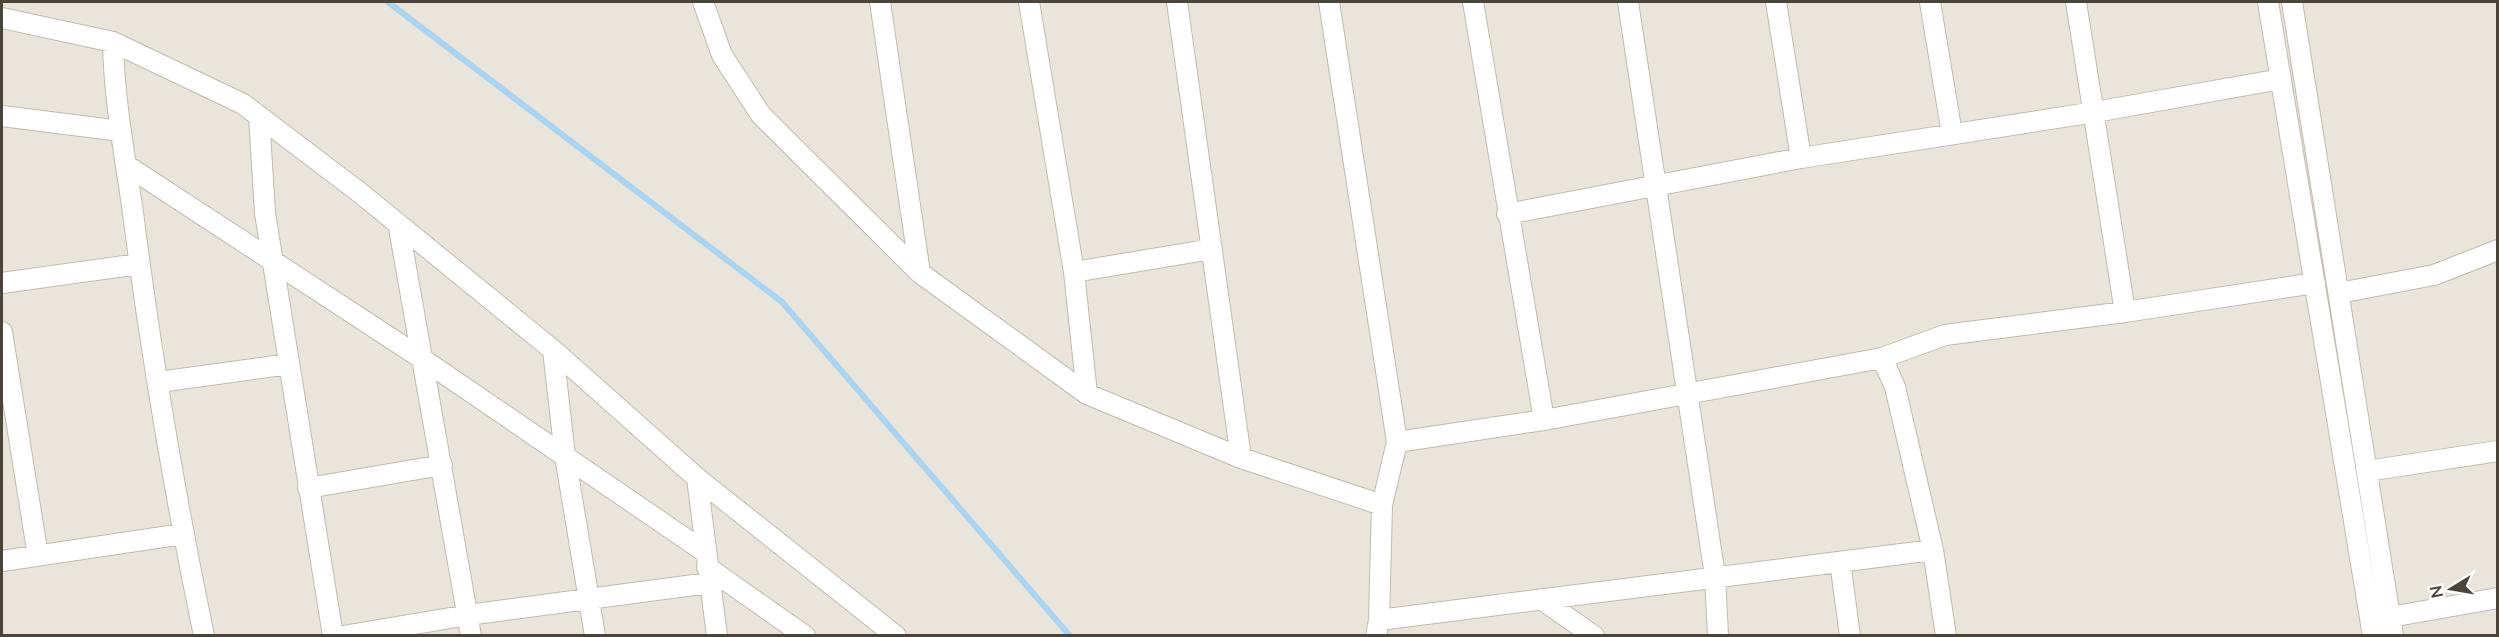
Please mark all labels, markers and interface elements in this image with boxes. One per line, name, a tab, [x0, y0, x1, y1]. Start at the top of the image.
north arrow	[2421, 559, 2481, 619]
text: N	[2425, 584, 2446, 600]

